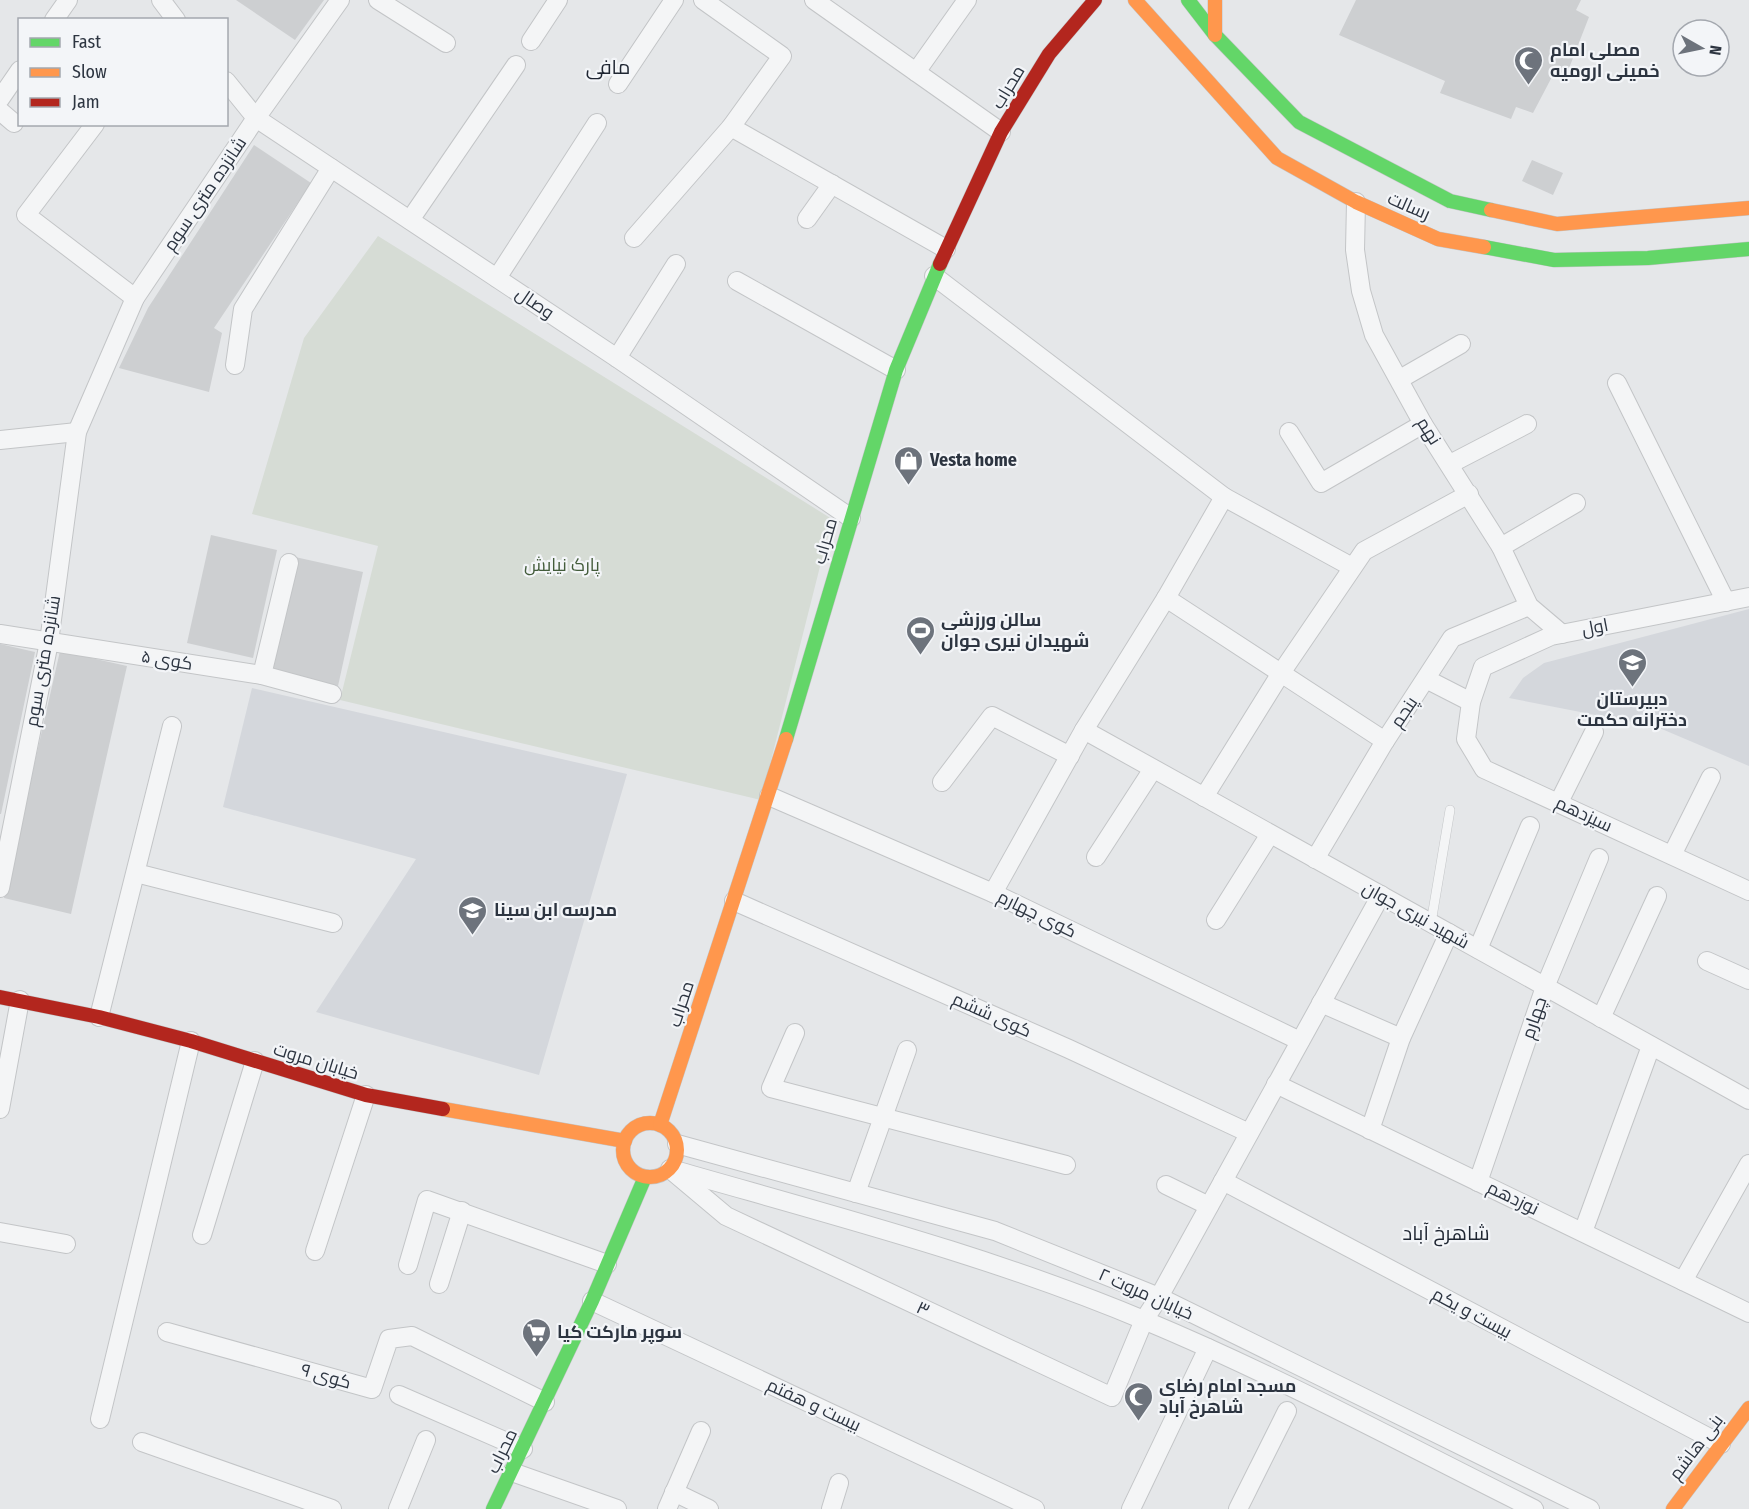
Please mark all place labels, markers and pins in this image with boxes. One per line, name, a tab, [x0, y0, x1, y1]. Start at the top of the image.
place label: مصلی امام خمینی ارومیه	[1550, 39, 1660, 82]
mosque icon: مصلی امام خمینی ارومیه	[1513, 44, 1545, 86]
shop icon: Vesta home	[893, 444, 925, 486]
place label: Vesta home	[929, 449, 1017, 471]
place label: سالن ورزشی شهیدان نیری جوان	[941, 609, 1089, 652]
sports icon: سالن ورزشی شهیدان نیری جوان	[904, 614, 936, 656]
school or university icon: دبیرستان دخترانه حکمت	[1616, 646, 1648, 688]
place label: دبیرستان دخترانه حکمت	[1577, 688, 1687, 731]
school or university icon: مدرسه ابن سینا	[457, 894, 489, 936]
place label: مدرسه ابن سینا	[494, 899, 617, 921]
supermarket icon: سوپر مارکت کیا	[520, 1316, 552, 1358]
place label: سوپر مارکت کیا	[557, 1321, 682, 1344]
place label: مسجد امام رضای شاهرخ آباد	[1159, 1375, 1296, 1419]
mosque icon: مسجد امام رضای شاهرخ آباد	[1122, 1380, 1154, 1422]

